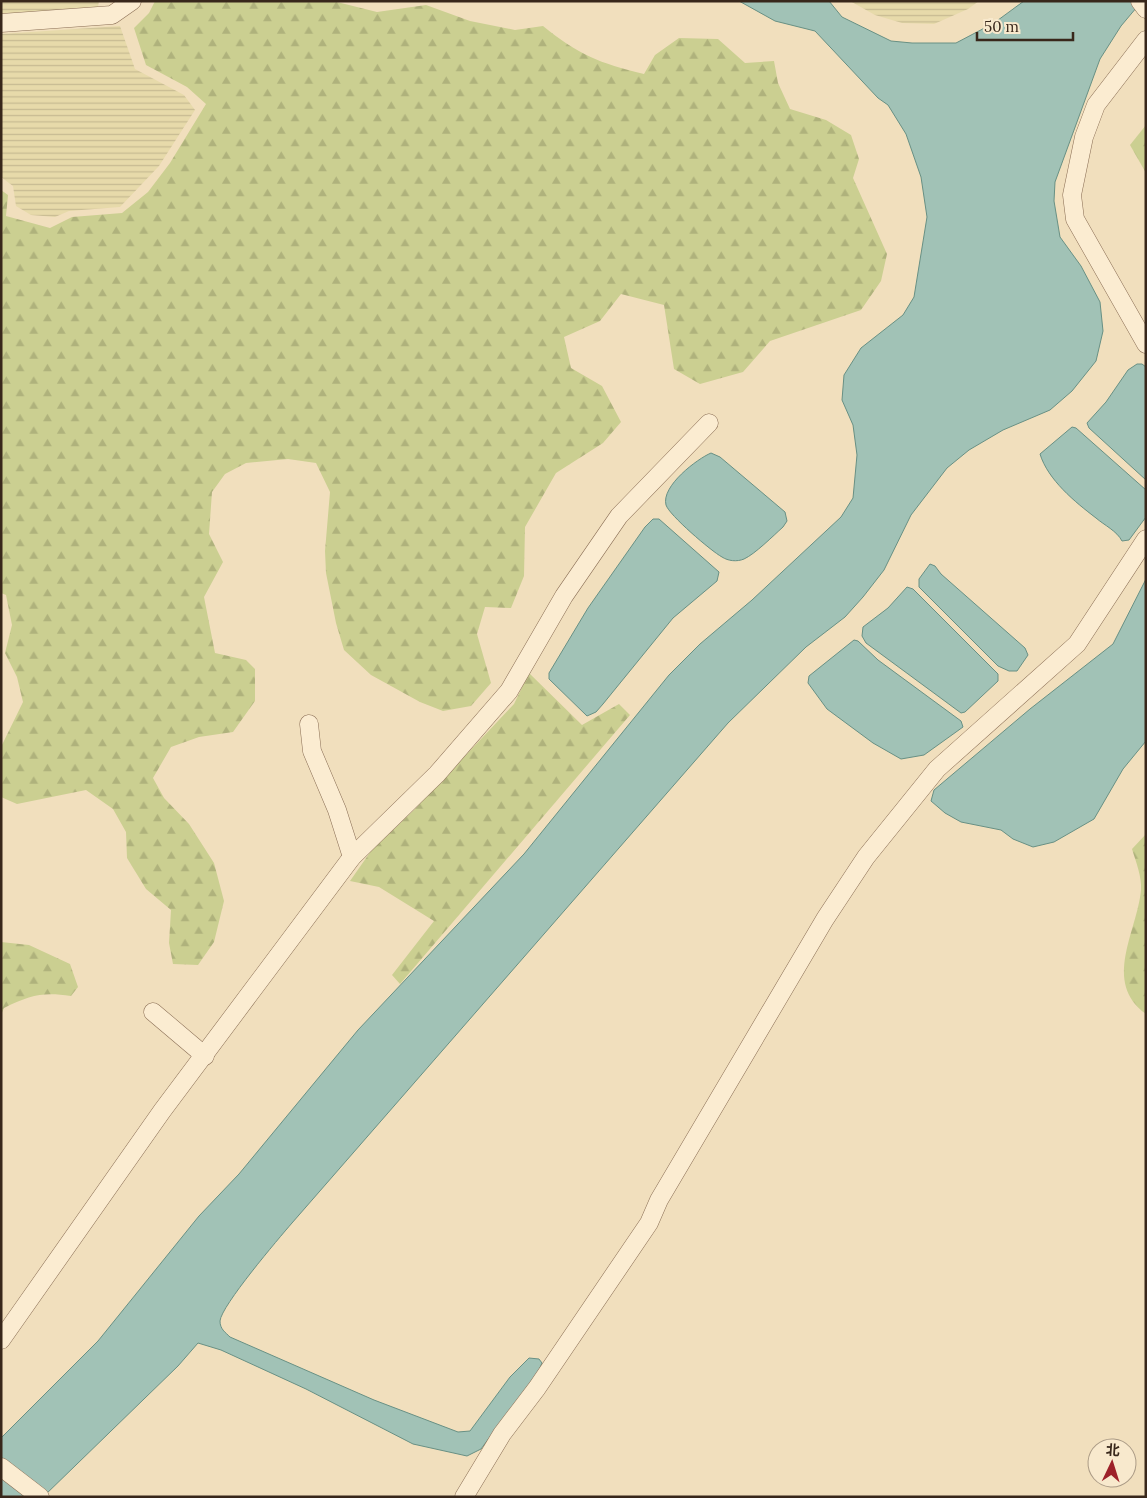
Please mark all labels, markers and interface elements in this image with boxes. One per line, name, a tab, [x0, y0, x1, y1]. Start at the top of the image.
scale bar	[977, 10, 1073, 42]
text: 50 m	[984, 17, 1019, 36]
north arrow	[1087, 1438, 1137, 1488]
text: 北	[1105, 1441, 1121, 1459]

